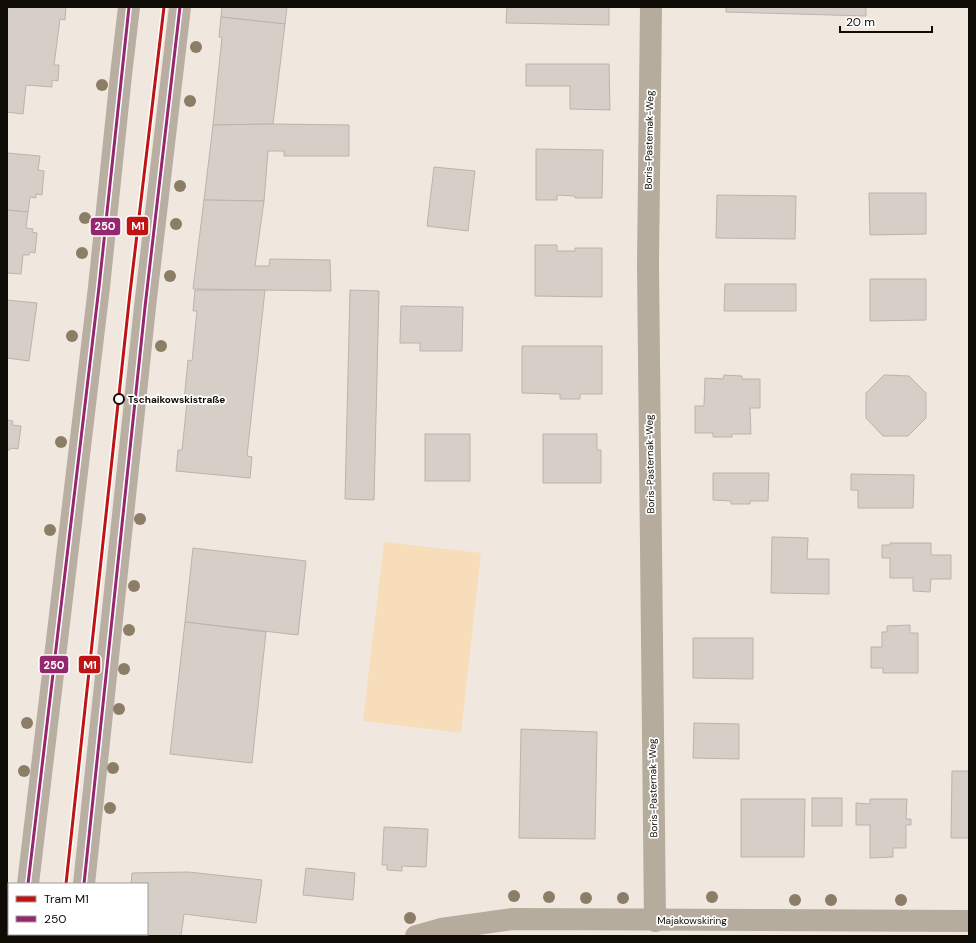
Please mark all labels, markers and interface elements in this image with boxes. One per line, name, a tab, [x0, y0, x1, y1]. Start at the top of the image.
scale bar	[840, 8, 932, 34]
text: 20 m	[846, 14, 875, 30]
street label: Boris-Pasternak-Weg	[642, 90, 656, 190]
line badge: M1	[126, 216, 149, 236]
line badge: 250	[90, 217, 121, 236]
text: 250	[95, 219, 116, 233]
text: M1	[131, 219, 145, 233]
marker: Tschaikowskistraße	[113, 393, 125, 405]
place label: Tschaikowskistraße	[128, 393, 225, 406]
street label: Boris-Pasternak-Weg	[643, 414, 657, 514]
line badge: 250	[39, 655, 69, 674]
line badge: M1	[78, 655, 101, 674]
text: 250	[44, 658, 65, 672]
text: M1	[83, 658, 97, 672]
street label: Boris-Pasternak-Weg	[646, 738, 660, 838]
legend	[8, 883, 148, 935]
text: Tram M1	[44, 891, 89, 907]
text: 250	[44, 911, 66, 927]
street label: Majakowskiring	[657, 914, 727, 927]

